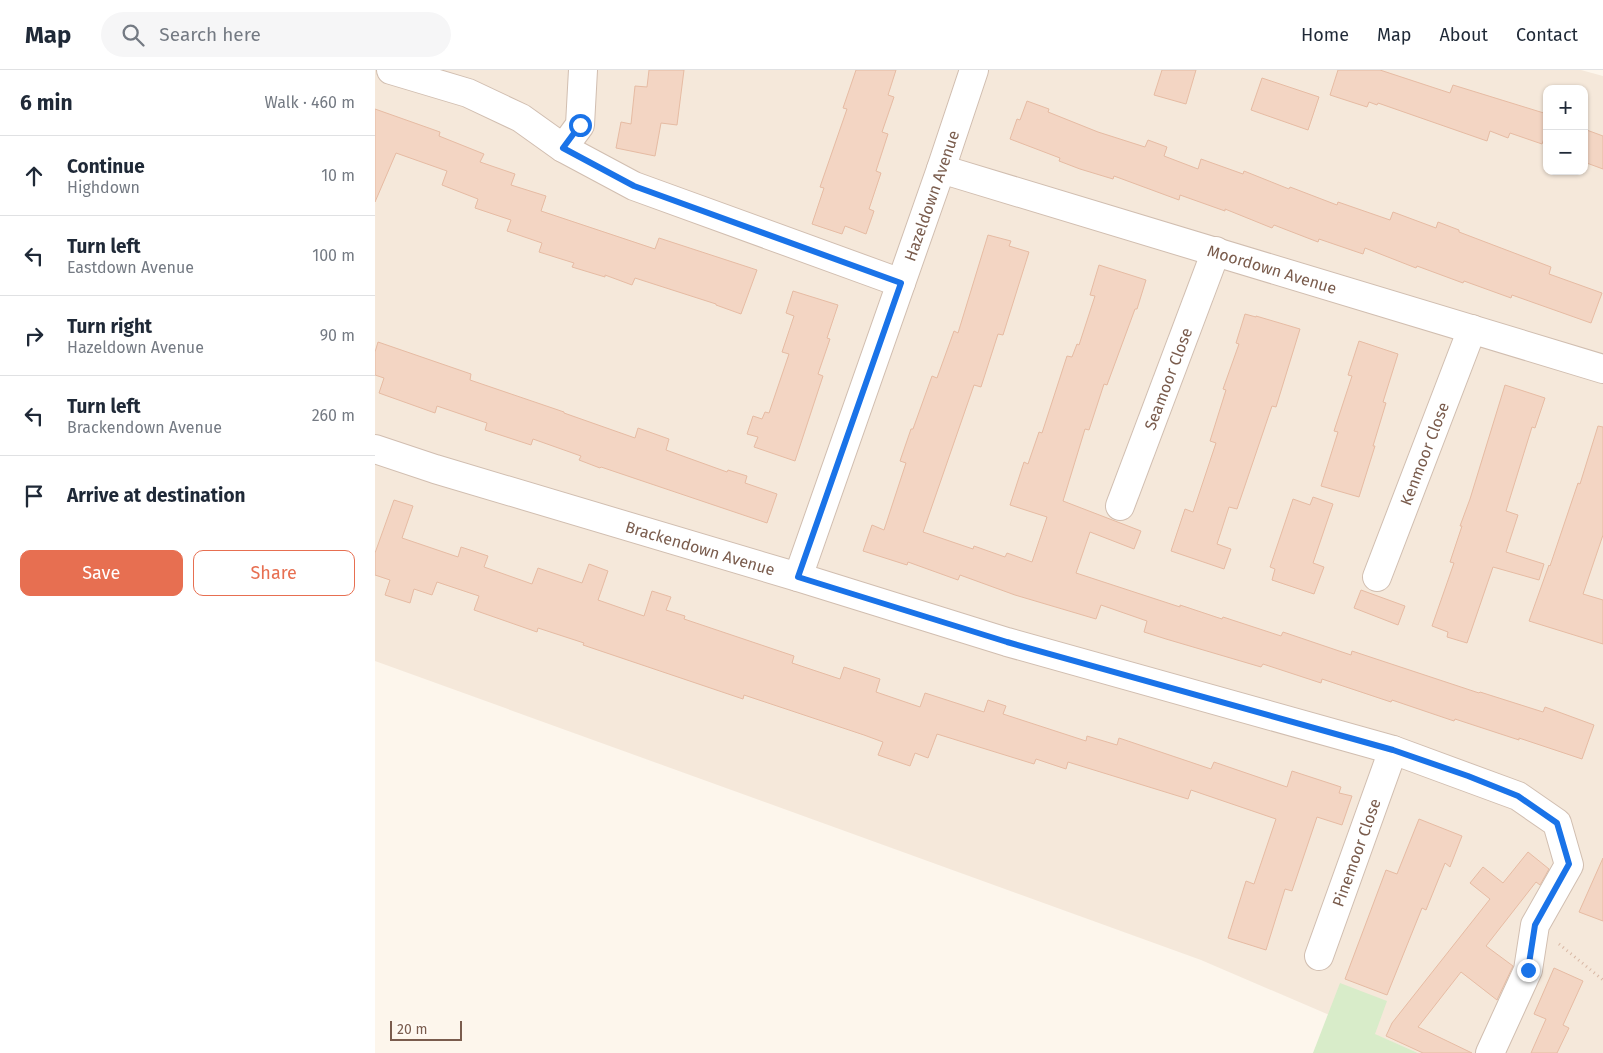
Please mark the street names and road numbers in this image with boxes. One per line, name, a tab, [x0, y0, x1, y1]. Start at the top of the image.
street label: Hazeldown Avenue	[900, 128, 963, 264]
street label: Moordown Avenue	[1205, 241, 1339, 298]
street label: Seamoor Close	[1140, 325, 1196, 433]
street label: Kenmoor Close	[1396, 399, 1453, 508]
street label: Brackendown Avenue	[623, 517, 777, 579]
street label: Pinemoor Close	[1328, 796, 1384, 909]

